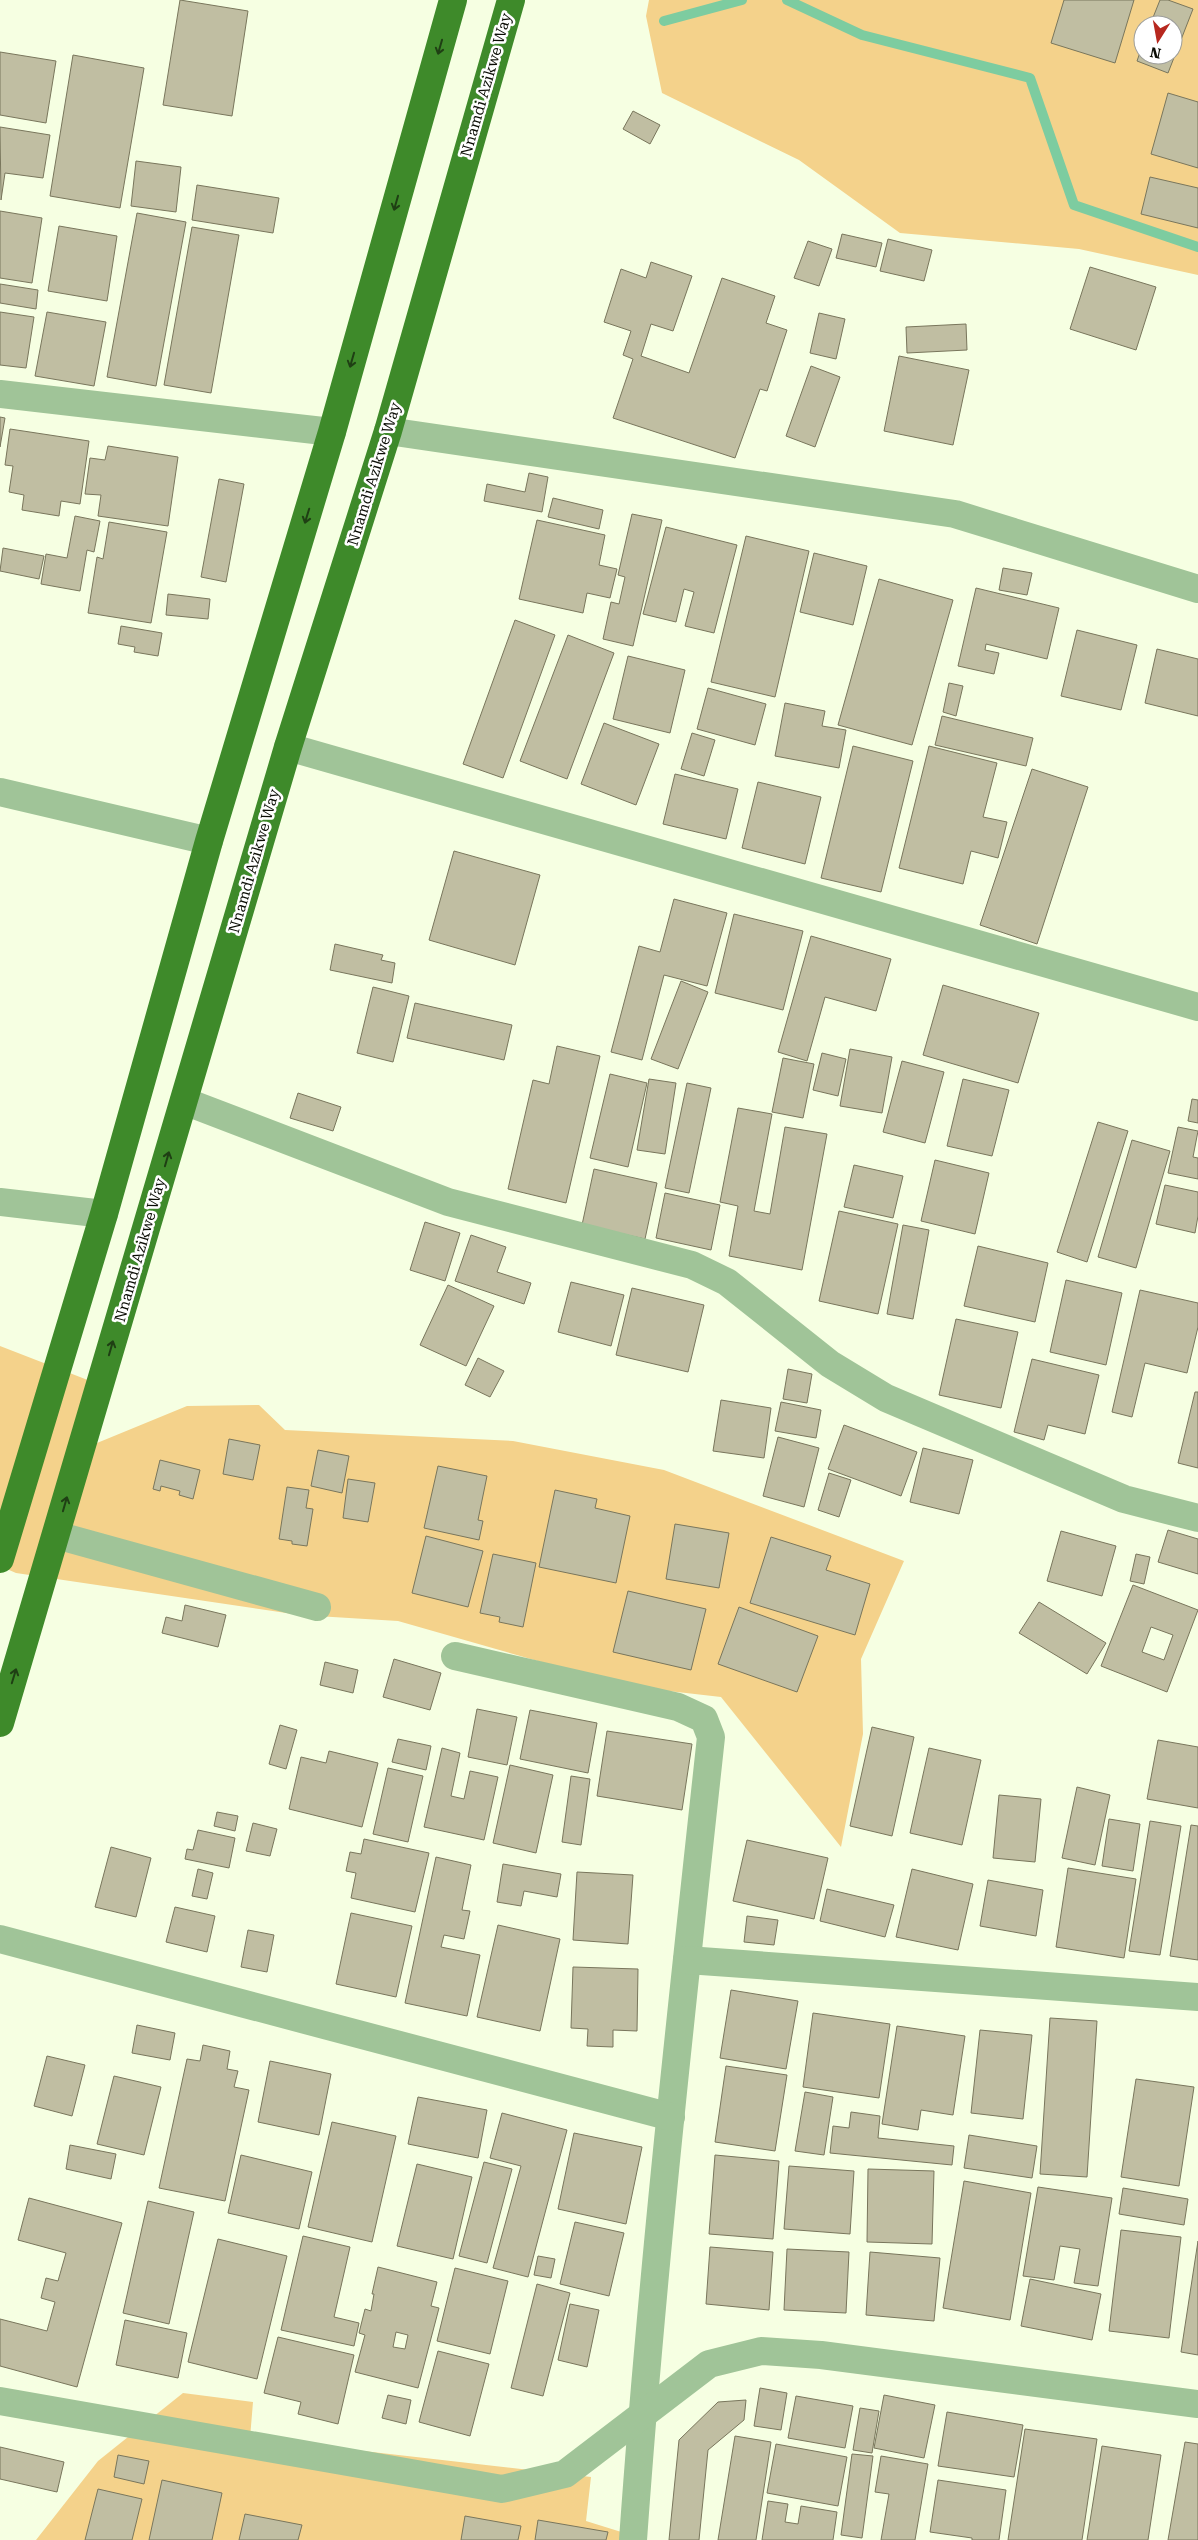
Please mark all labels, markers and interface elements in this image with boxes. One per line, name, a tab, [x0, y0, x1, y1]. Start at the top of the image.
street label: Nnamdi Azikwe Way	[457, 11, 515, 159]
north arrow	[1133, 15, 1183, 65]
one-way arrow	[435, 39, 444, 55]
text: N	[1148, 44, 1162, 62]
one-way arrow	[391, 195, 401, 211]
one-way arrow	[347, 352, 357, 368]
street label: Nnamdi Azikwe Way	[344, 400, 404, 548]
one-way arrow	[302, 508, 312, 524]
street label: Nnamdi Azikwe Way	[225, 787, 283, 935]
one-way arrow	[162, 1151, 172, 1167]
street label: Nnamdi Azikwe Way	[111, 1176, 169, 1324]
one-way arrow	[106, 1340, 116, 1356]
one-way arrow	[61, 1496, 71, 1512]
one-way arrow	[9, 1669, 19, 1685]

